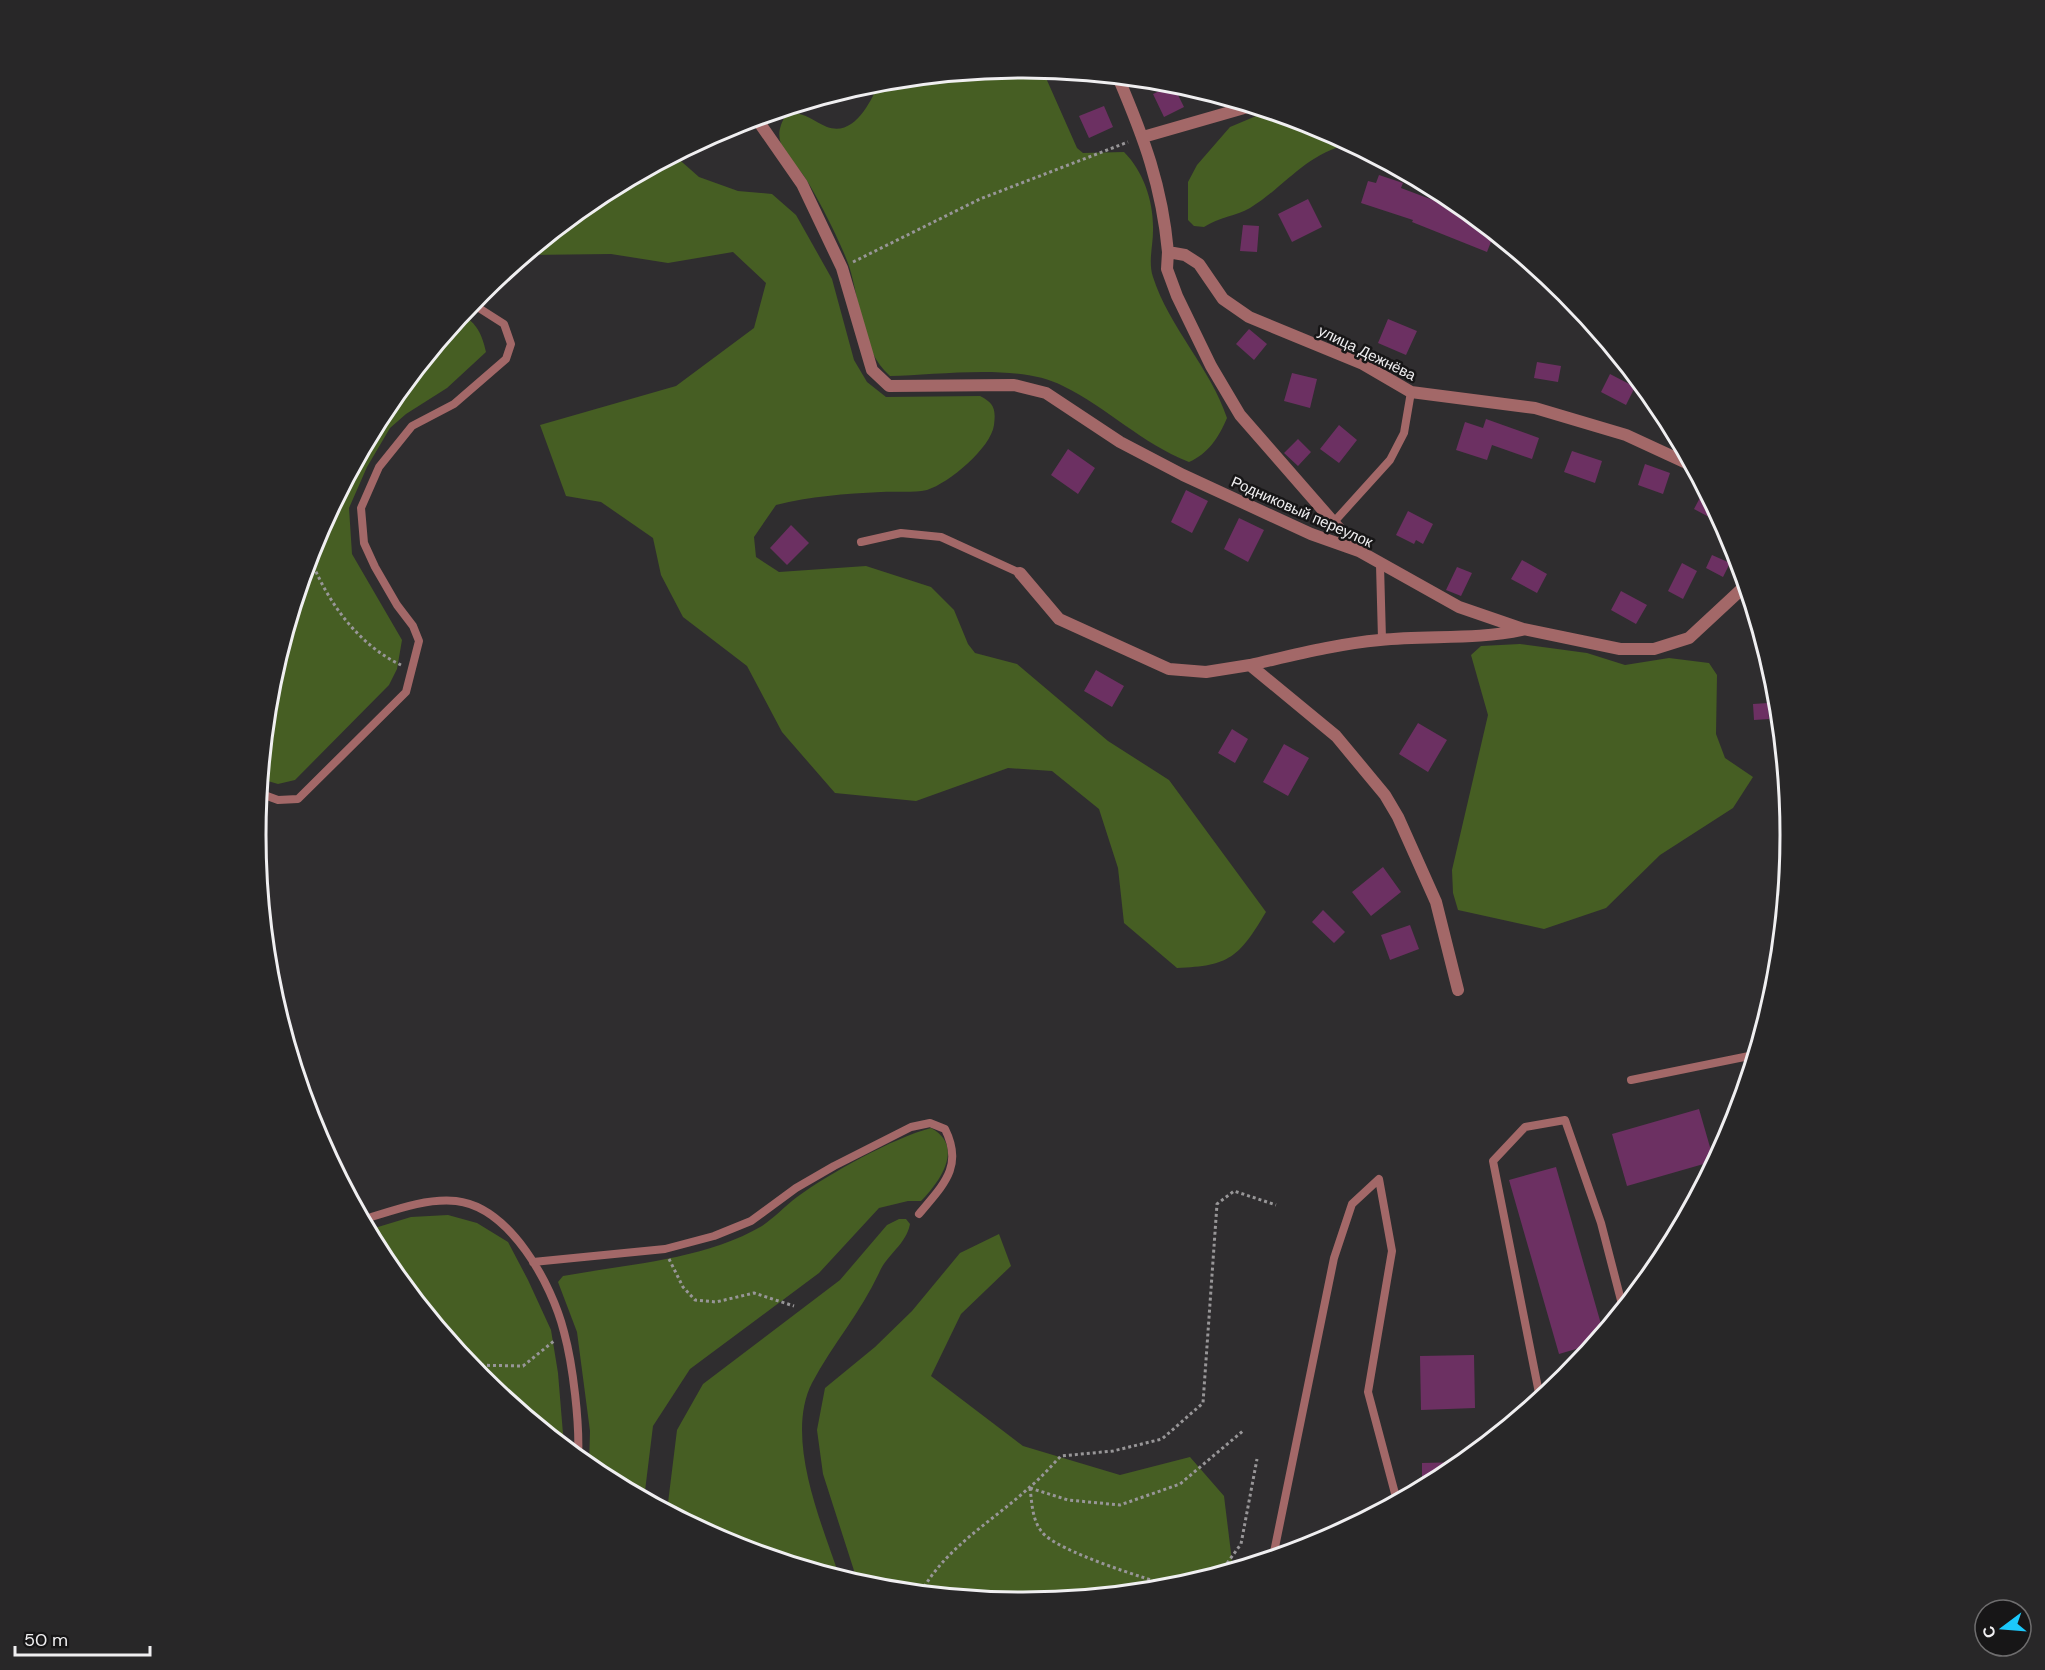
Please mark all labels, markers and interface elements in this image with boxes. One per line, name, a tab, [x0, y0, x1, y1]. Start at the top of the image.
street label: улица Дежнёва	[1315, 321, 1420, 386]
street label: Родниковый переулок	[1228, 472, 1376, 552]
north arrow	[1973, 1598, 2033, 1658]
scale bar	[15, 1619, 150, 1657]
text: С	[1977, 1623, 2001, 1640]
text: 50 m	[24, 1628, 68, 1652]

